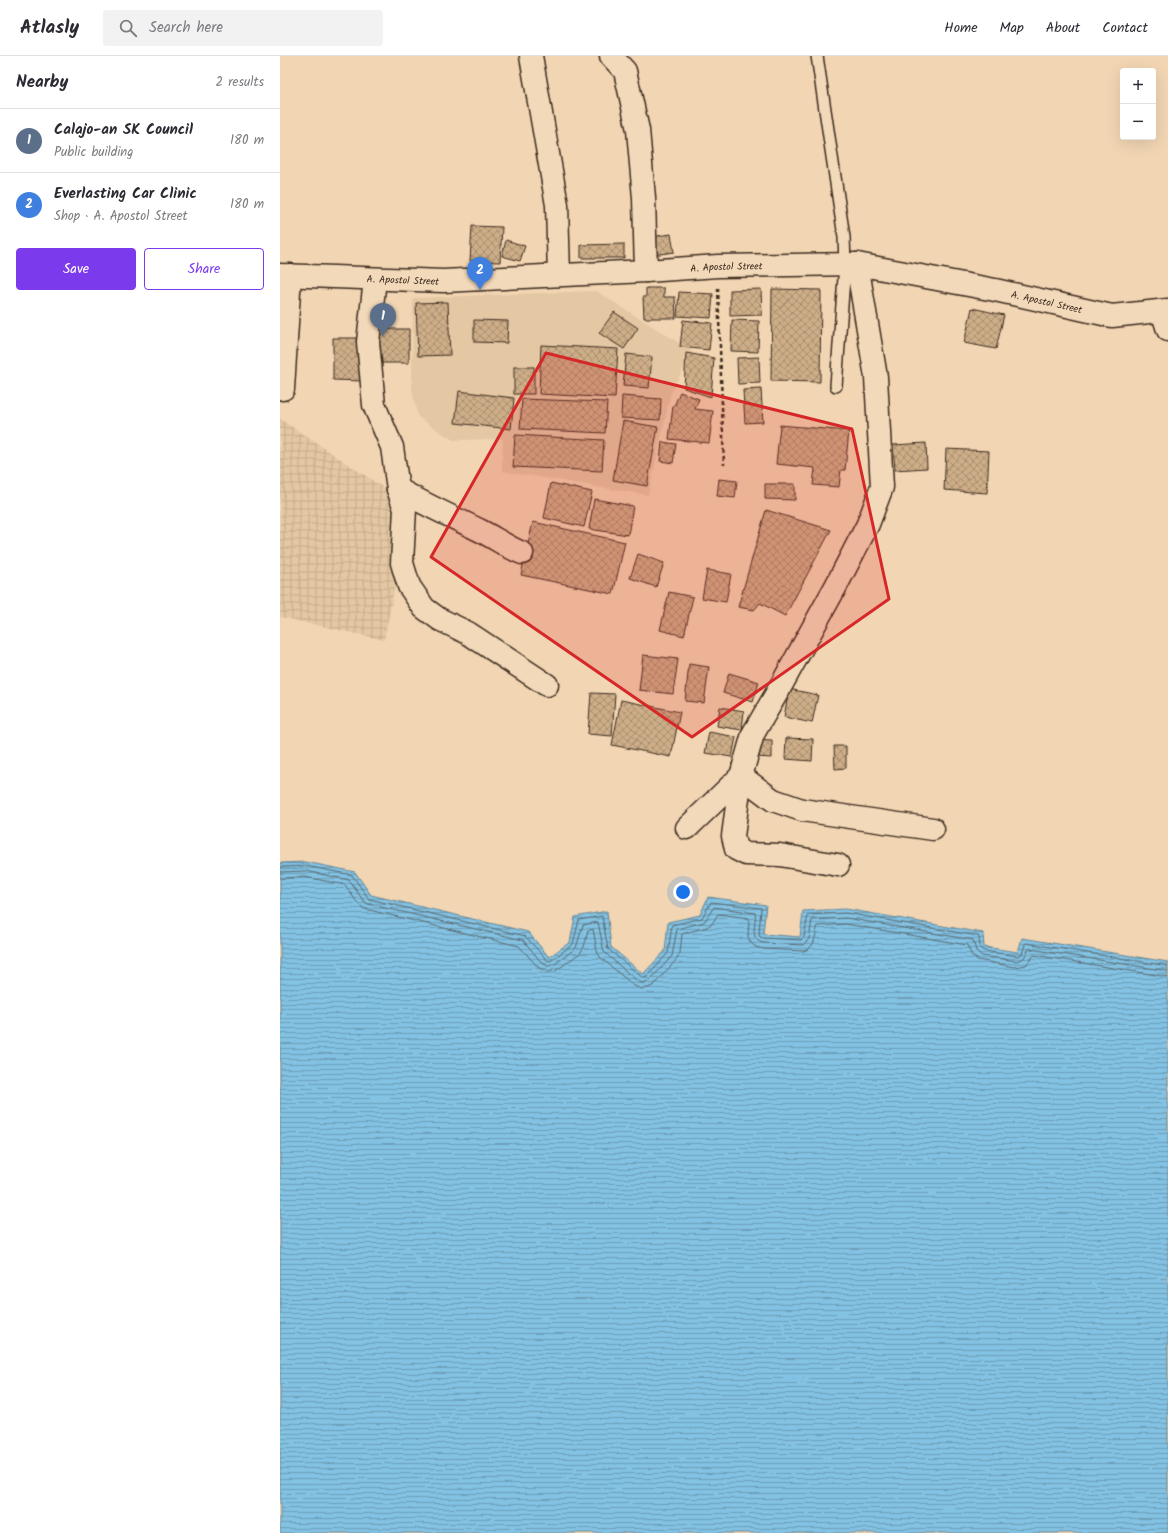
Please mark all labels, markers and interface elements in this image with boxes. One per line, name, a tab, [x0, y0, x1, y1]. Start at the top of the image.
search box	[103, 10, 383, 46]
text: Atlasly	[20, 13, 79, 43]
text: Search here	[149, 16, 223, 40]
icon: search	[117, 17, 139, 39]
text: Home	[944, 17, 978, 39]
text: Map	[1000, 17, 1024, 39]
text: About	[1046, 17, 1080, 39]
text: Contact	[1102, 17, 1148, 39]
map controls	[1120, 68, 1156, 140]
button: +	[1120, 68, 1156, 104]
text: Nearby	[16, 69, 68, 96]
text: 2 results	[216, 72, 264, 93]
button: −	[1120, 104, 1156, 140]
text: Calajo-an SK Council	[54, 118, 193, 142]
text: 1	[27, 130, 31, 151]
text: 180 m	[230, 130, 264, 151]
text: Public building	[54, 142, 133, 163]
text: Everlasting Car Clinic	[54, 182, 197, 206]
text: 2	[25, 194, 33, 215]
text: 180 m	[230, 194, 264, 215]
text: Shop · A. Apostol Street	[54, 206, 188, 227]
button: Save	[16, 248, 136, 290]
button: Share	[144, 248, 264, 290]
pin: 2	[467, 257, 493, 290]
street label: A. Apostol Street	[690, 258, 763, 277]
street label: A. Apostol Street	[366, 271, 439, 290]
street label: A. Apostol Street	[1009, 287, 1084, 318]
pin: 1	[370, 303, 396, 336]
your location	[673, 882, 693, 902]

